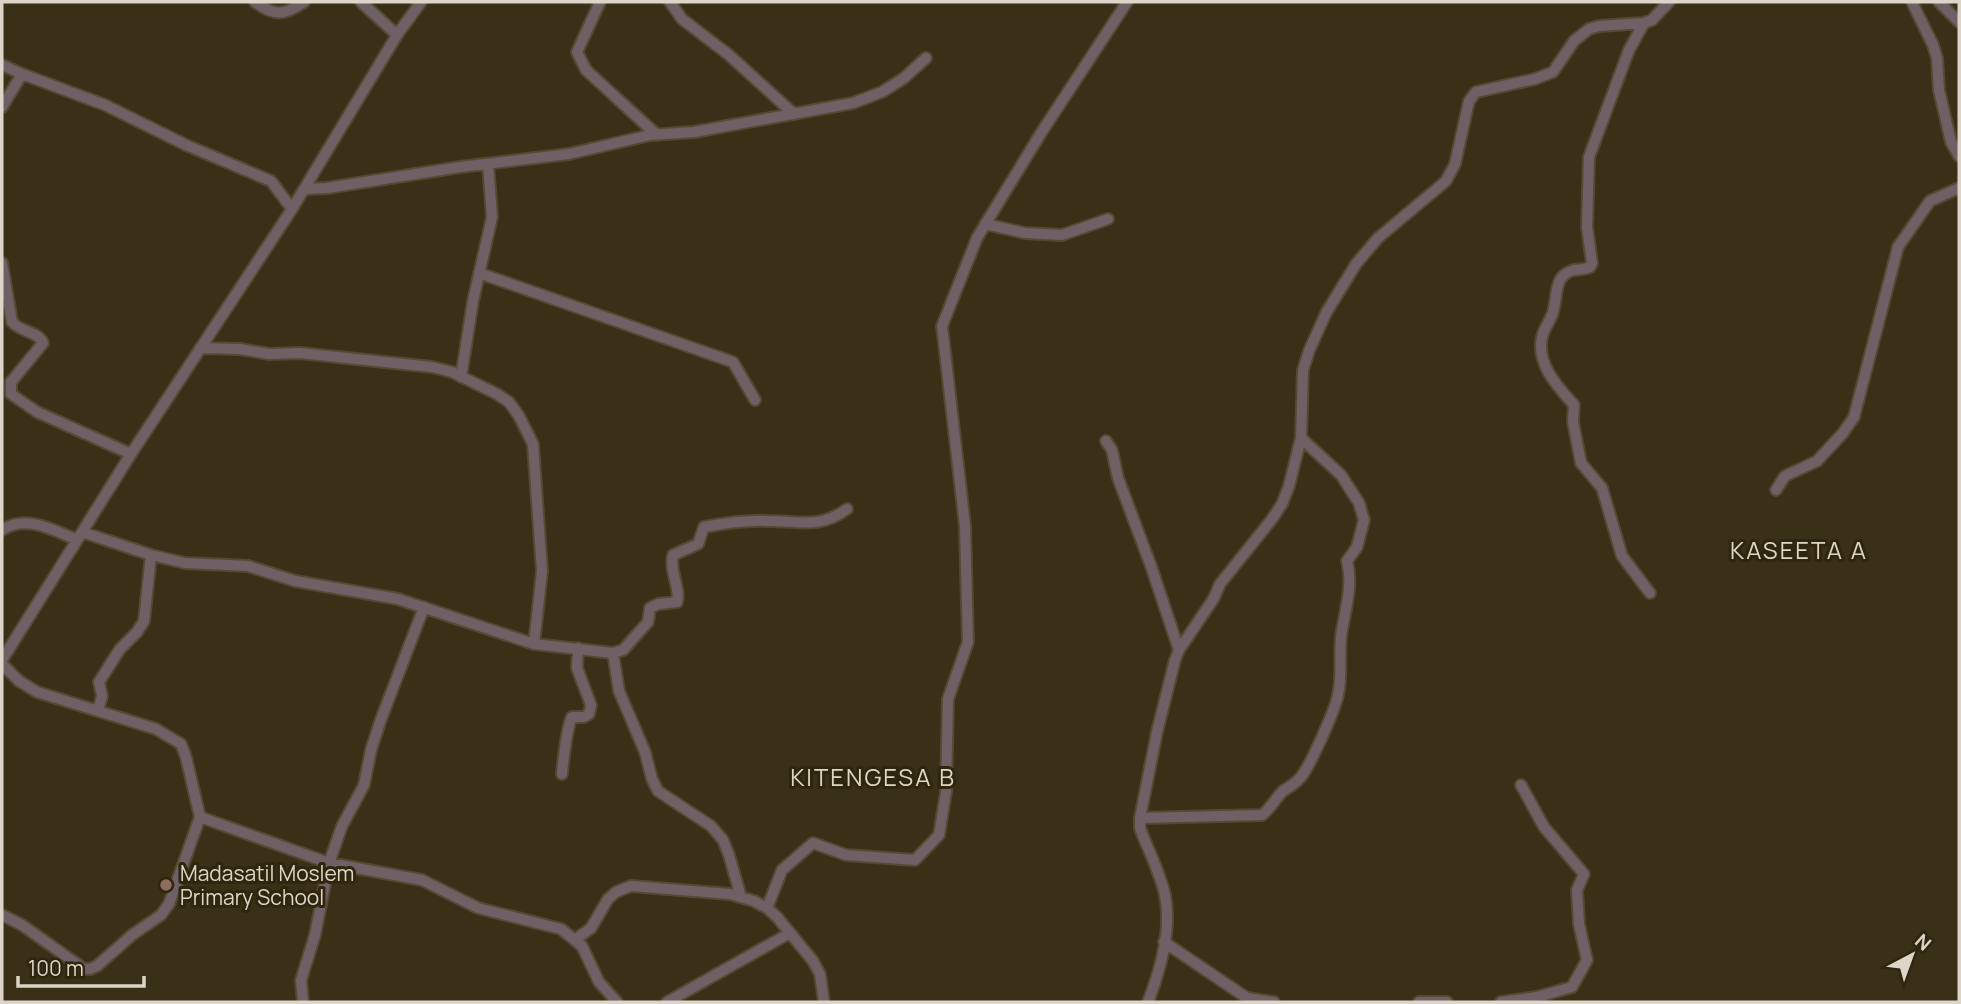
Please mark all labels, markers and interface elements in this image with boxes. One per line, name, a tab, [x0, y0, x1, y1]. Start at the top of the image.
district label: KASEETA A	[1730, 533, 1868, 566]
district label: KITENGESA B	[790, 760, 956, 793]
place label: Madasatil Moslem Primary School	[180, 859, 354, 911]
marker: Madasatil Moslem Primary School	[158, 877, 174, 893]
north arrow	[1877, 920, 1947, 990]
text: N	[1909, 928, 1937, 956]
scale bar	[18, 944, 144, 988]
text: 100 m	[28, 954, 84, 982]

